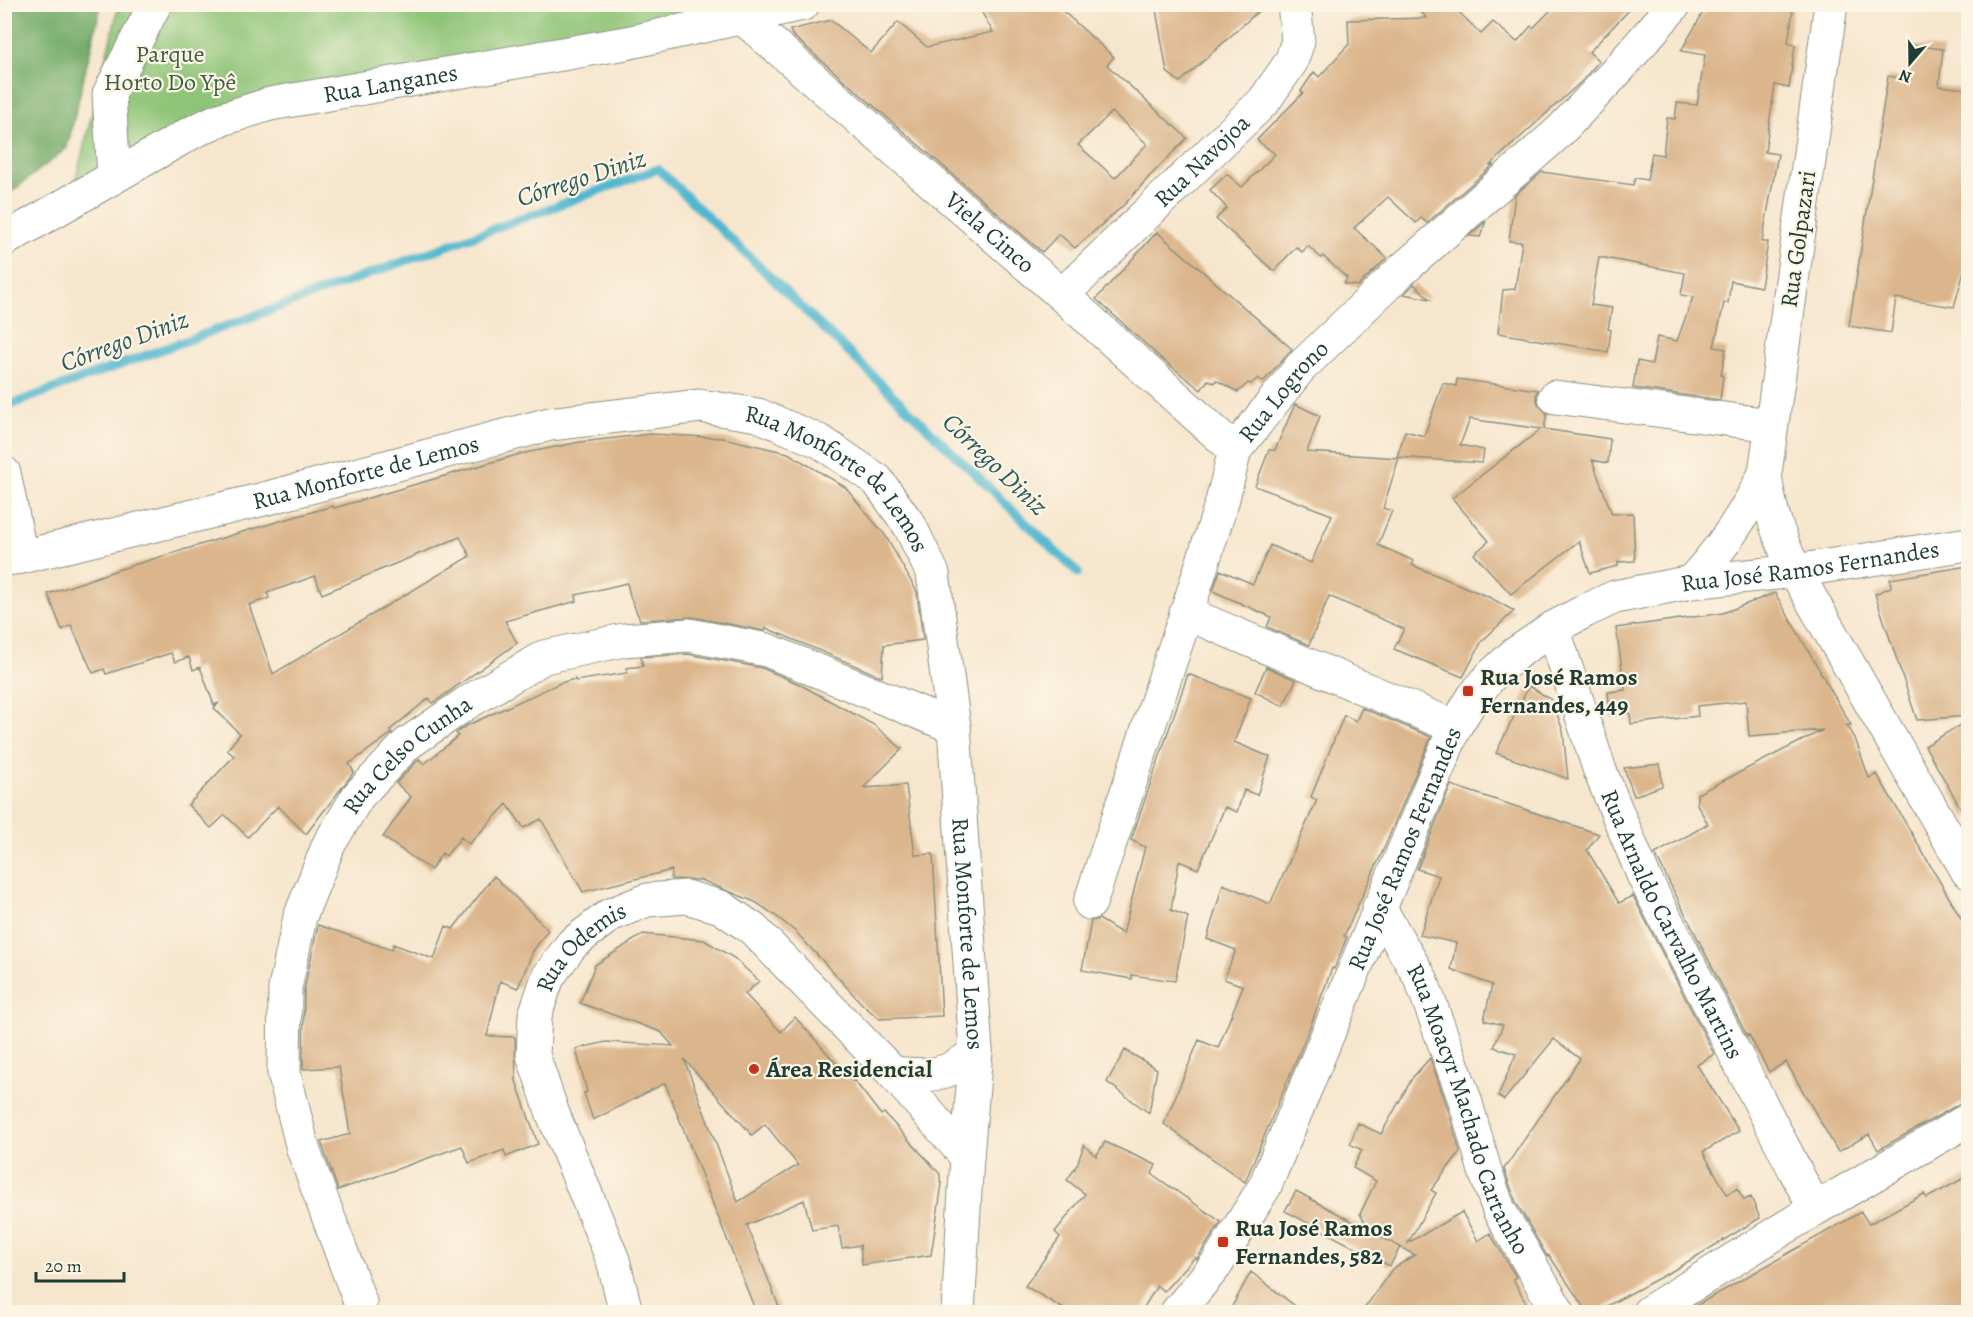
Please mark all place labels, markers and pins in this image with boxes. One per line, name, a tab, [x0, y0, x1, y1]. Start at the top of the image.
place label: Rua José Ramos Fernandes, 449	[1480, 661, 1638, 721]
marker: Rua José Ramos Fernandes, 449	[1461, 684, 1475, 698]
place label: Área Residencial	[765, 1053, 933, 1085]
marker: Área Residencial	[747, 1062, 761, 1076]
place label: Rua José Ramos Fernandes, 582	[1235, 1212, 1393, 1272]
marker: Rua José Ramos Fernandes, 582	[1216, 1235, 1230, 1249]

